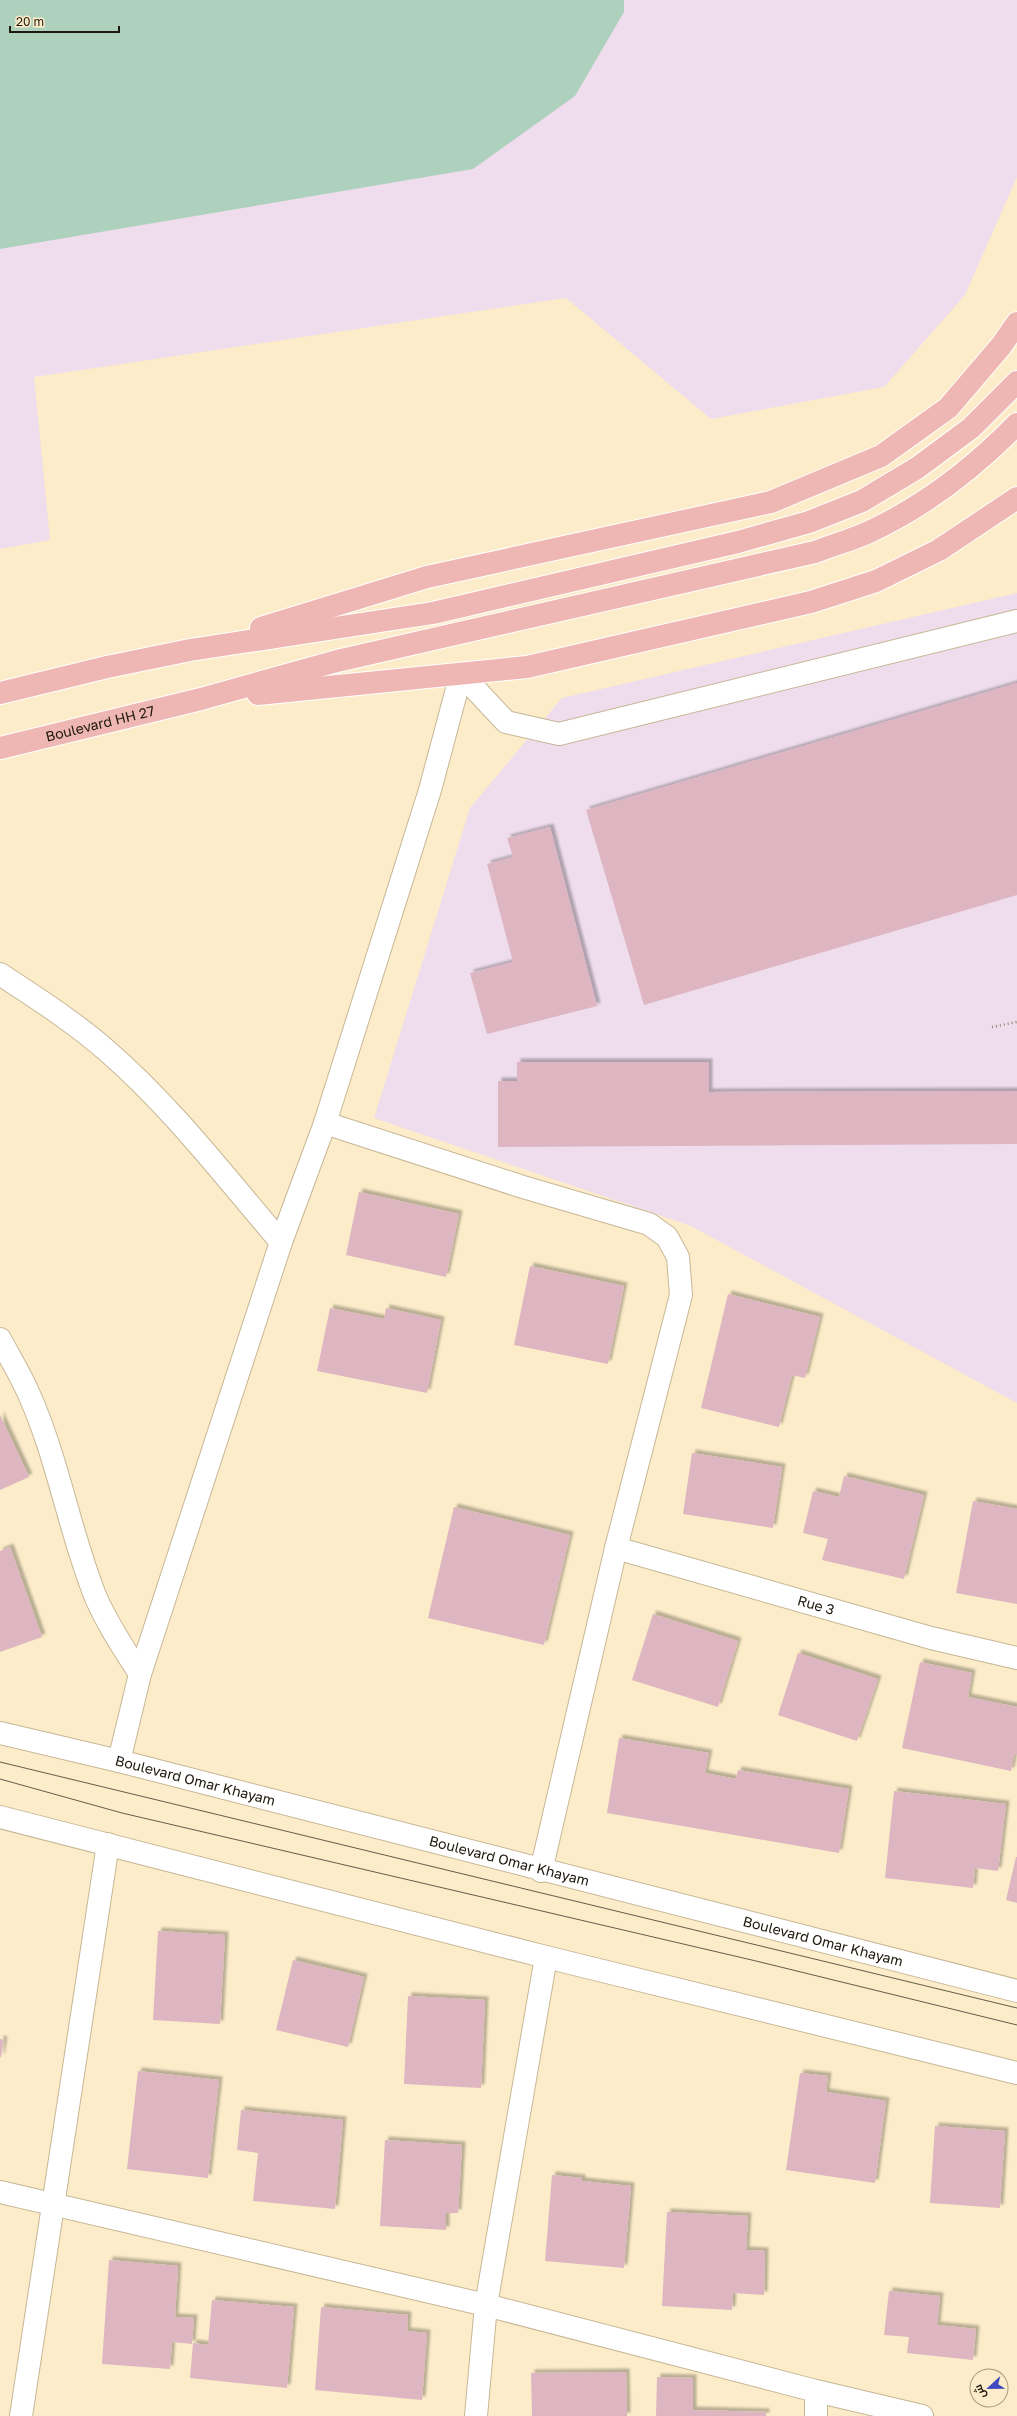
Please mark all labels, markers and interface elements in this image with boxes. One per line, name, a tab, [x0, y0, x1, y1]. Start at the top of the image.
scale bar	[10, 8, 119, 34]
text: 20 m	[16, 14, 44, 29]
street label: Boulevard HH 27	[44, 702, 156, 745]
street label: Rue 3	[796, 1591, 837, 1618]
street label: Boulevard Omar Khayam	[114, 1751, 277, 1809]
street label: Boulevard Omar Khayam	[427, 1832, 591, 1889]
street label: Boulevard Omar Khayam	[741, 1912, 905, 1969]
north arrow	[969, 2368, 1009, 2408]
text: ش	[971, 2383, 989, 2401]

